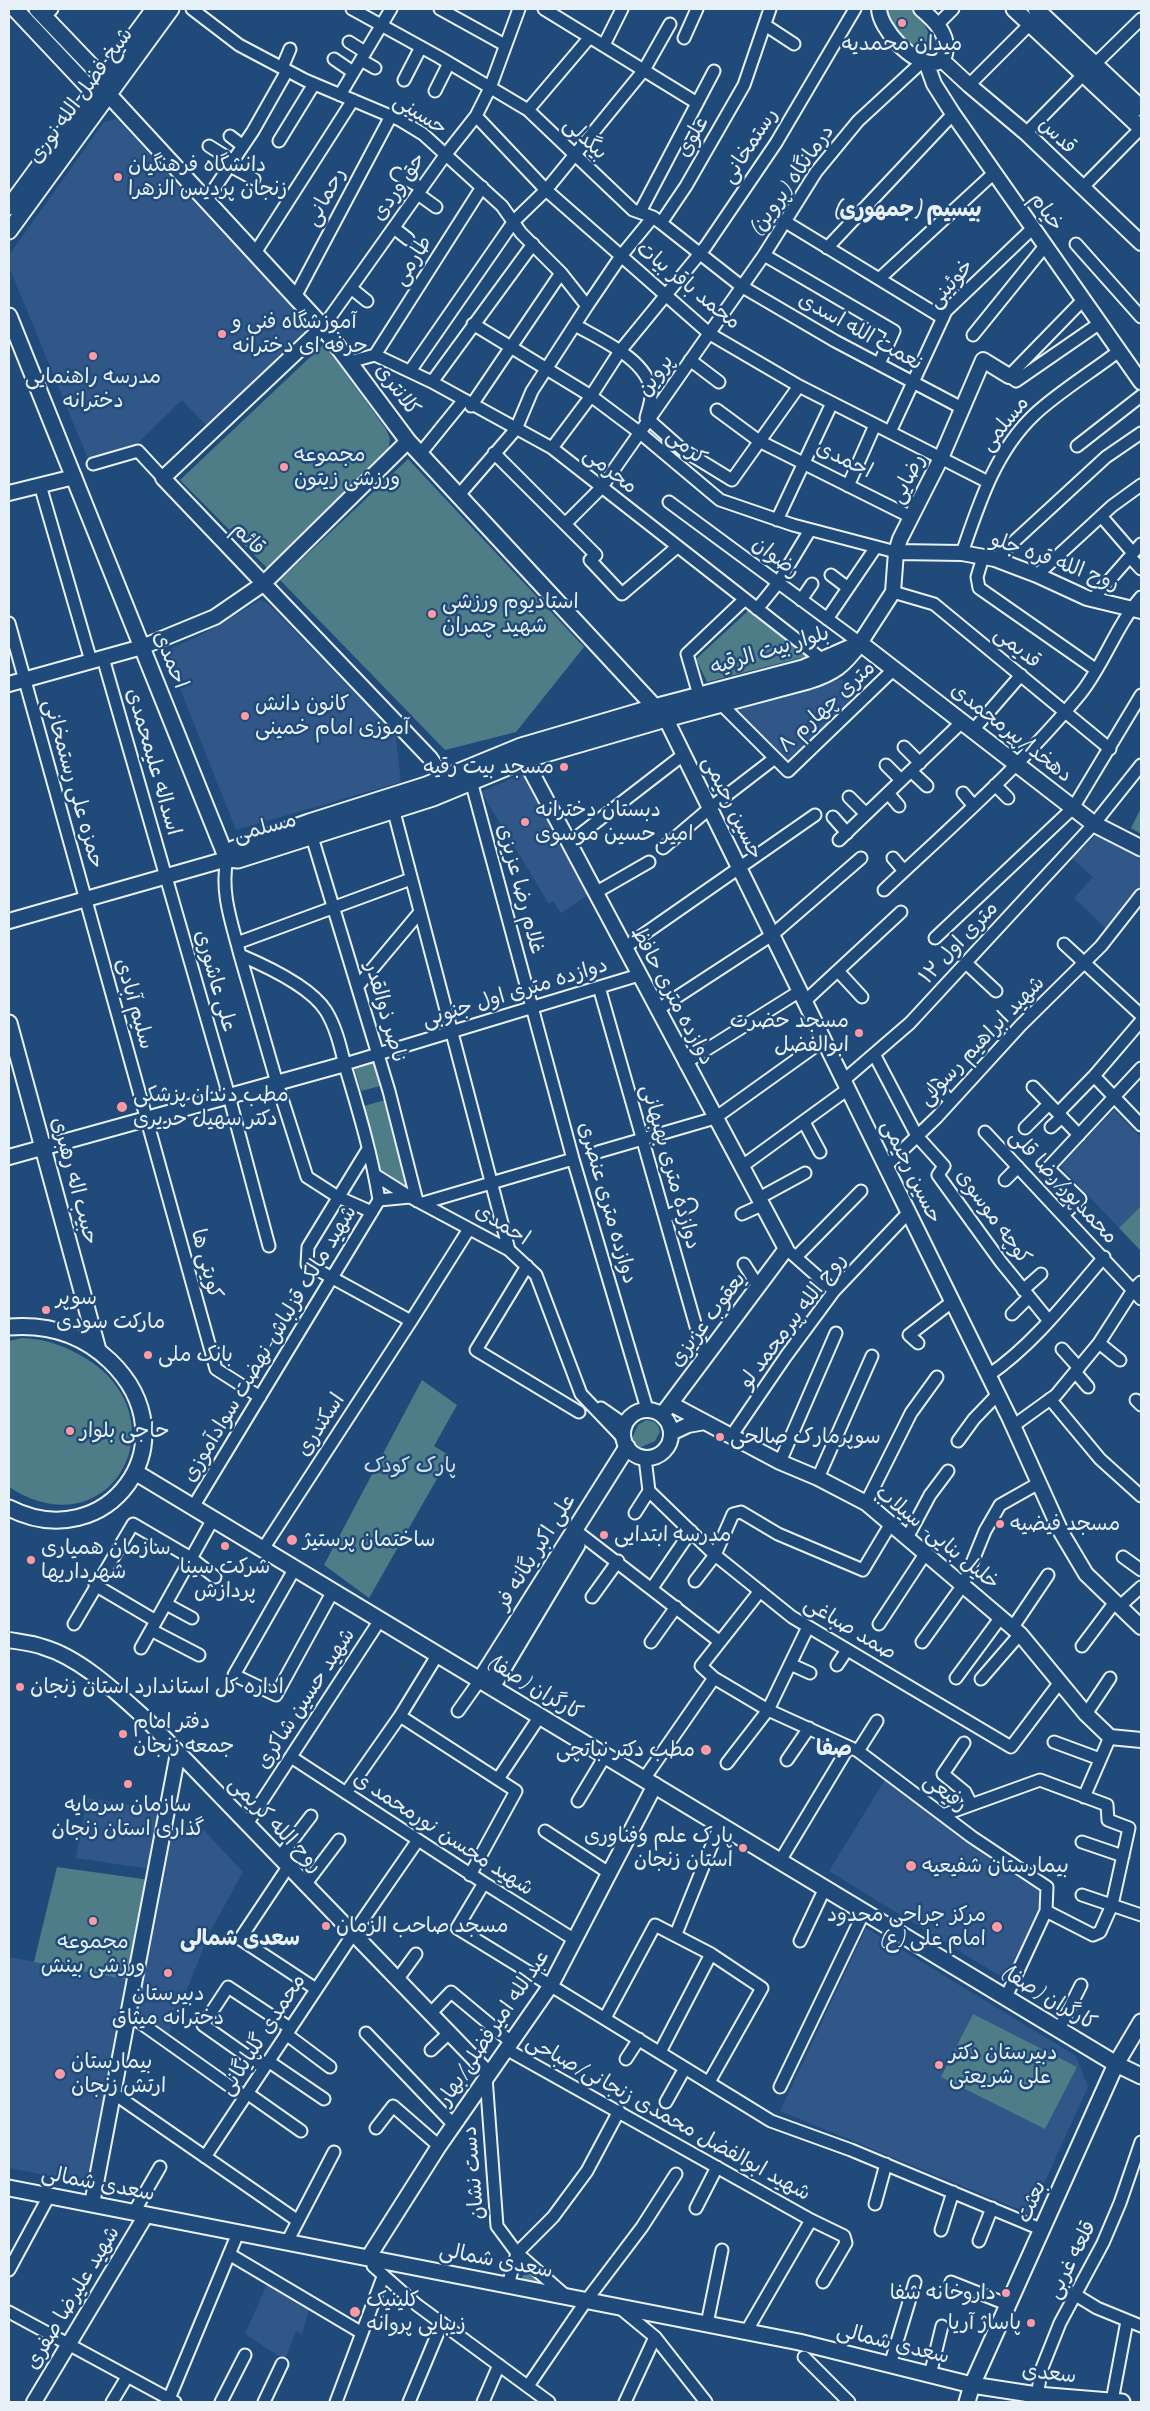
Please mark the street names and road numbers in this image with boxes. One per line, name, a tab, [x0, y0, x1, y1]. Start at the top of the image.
street label: شیخ فضل الله نوری	[23, 23, 139, 169]
street label: حسینی	[388, 89, 452, 141]
street label: رستمخانی	[716, 104, 784, 188]
street label: بیگدلی	[558, 112, 612, 166]
street label: علوی	[671, 112, 715, 162]
street label: قدس	[1033, 112, 1081, 160]
street label: درمانگاه (پروین)	[744, 120, 840, 242]
street label: حق وردی	[366, 148, 432, 226]
street label: رحمانی	[300, 163, 352, 231]
street label: خیام	[1024, 188, 1068, 236]
street label: طارمی	[388, 231, 438, 291]
street label: محمد باقر بیات	[631, 236, 745, 336]
street label: خوئینی	[922, 254, 980, 314]
street label: نعمت الله اسدی	[793, 287, 927, 377]
street label: پروین	[632, 350, 680, 402]
street label: کلانتری	[369, 359, 425, 421]
street label: مسلمی	[975, 391, 1035, 457]
street label: کرمی	[661, 423, 711, 471]
street label: احمدی	[812, 436, 876, 484]
street label: محرمی	[578, 442, 642, 500]
street label: رضایی	[885, 450, 931, 508]
street label: قائم	[226, 517, 270, 561]
street label: روح الله قره جلو	[987, 527, 1123, 597]
street label: رضوان	[747, 532, 805, 584]
street label: بلوار بیت الرقیه	[708, 621, 832, 681]
street label: قدیمی	[988, 621, 1046, 675]
street label: احمدی	[147, 627, 193, 693]
street label: ۸ متری چهارم	[773, 656, 881, 758]
street label: دهخدا/پیرمحمدی	[945, 678, 1077, 788]
street label: اسداله علیمحمدی	[120, 685, 186, 839]
street label: حمزه علی رستمخانی	[37, 697, 109, 871]
street label: حسین رحیمی	[696, 752, 768, 864]
street label: مسلمی	[231, 808, 299, 848]
street label: غلام رضا عزیزی	[491, 821, 549, 957]
street label: ۱۲ متری اول	[914, 896, 1004, 990]
street label: دوازده متری حافظ	[625, 922, 719, 1070]
street label: علی عاشوری	[188, 927, 242, 1035]
street label: دوازده متری اول جنوبی	[419, 953, 611, 1033]
street label: سلیم آبادی	[109, 956, 159, 1052]
street label: ناصر ذوالقدر	[359, 960, 411, 1066]
street label: شهید ابراهیم رسولی	[914, 971, 1050, 1111]
street label: دوازده متری بهبهانی	[634, 1082, 706, 1252]
street label: حبیب اله رهبری	[45, 1115, 103, 1247]
street label: حسین رحیمی	[875, 1116, 947, 1228]
street label: دوازده متری عنصری	[572, 1119, 642, 1287]
street label: محمدپور/رضا قلی	[1003, 1124, 1123, 1250]
street label: کوچه موسوی	[950, 1164, 1036, 1270]
street label: احمدی	[470, 1198, 534, 1252]
street label: شهید مالک قزلباش-نهضت سوادآموزی	[177, 1201, 363, 1487]
street label: کویتی ها	[185, 1226, 227, 1302]
street label: روح الله پیرمحمد لو	[734, 1248, 852, 1394]
street label: یعقوب عزیزی	[664, 1268, 752, 1372]
street label: اسکندری	[291, 1389, 351, 1461]
street label: خلیل بنایی- سیلاب	[870, 1480, 1004, 1596]
street label: علی اکبر یگانه فر	[490, 1490, 582, 1614]
street label: صمد صباغی	[799, 1592, 901, 1666]
street label: شهید حسین شاکری	[251, 1624, 361, 1774]
street label: کارگران (صفا)	[481, 1649, 587, 1727]
street label: شهید محسن نورمحمد ی	[348, 1766, 538, 1902]
street label: رفیعی	[918, 1768, 972, 1818]
street label: روح الله کریمی	[223, 1771, 327, 1879]
street label: عبدالله امیرفضلی/بهار	[433, 1946, 555, 2110]
street label: کارگران (صفا)	[995, 1959, 1101, 2037]
street label: محمدی گلپایگانی	[214, 1970, 312, 2100]
street label: شهید ابوالفضل محمدی زنجانی/صباحی	[521, 2029, 815, 2207]
street label: دست نشان	[457, 2125, 491, 2221]
street label: سعدی شمالی	[39, 2161, 157, 2207]
street label: بعثت	[1012, 2177, 1052, 2227]
street label: قلعه غربی	[1042, 2217, 1102, 2303]
street label: شهید علیرضا صفری	[20, 2222, 126, 2374]
street label: سعدی شمالی	[437, 2238, 555, 2284]
street label: سعدی شمالی	[834, 2318, 952, 2370]
street label: سعدی	[1020, 2359, 1078, 2389]

